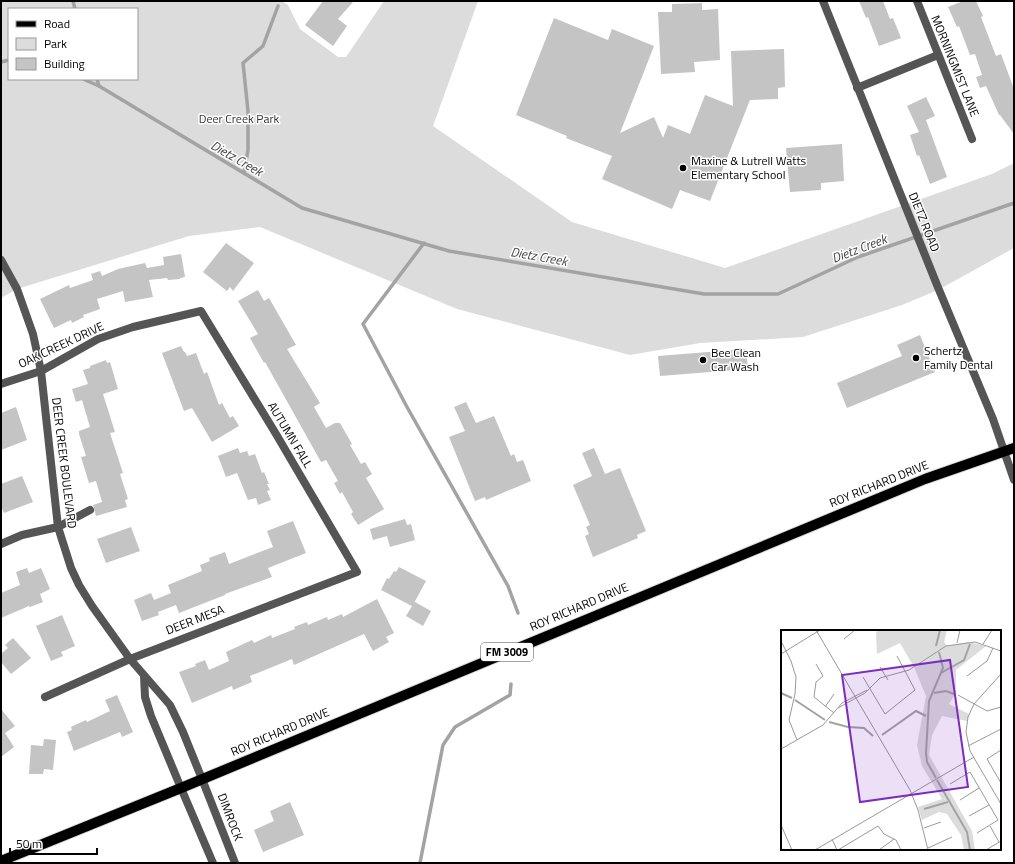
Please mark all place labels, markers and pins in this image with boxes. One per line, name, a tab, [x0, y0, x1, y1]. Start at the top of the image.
place label: Maxine & Lutrell Watts Elementary School	[691, 151, 807, 184]
marker: Maxine & Lutrell Watts Elementary School	[678, 163, 688, 173]
place label: Schertz Family Dental	[924, 341, 993, 374]
place label: Bee Clean Car Wash	[711, 343, 761, 376]
marker: Schertz Family Dental	[911, 353, 921, 363]
marker: Bee Clean Car Wash	[698, 355, 708, 365]

